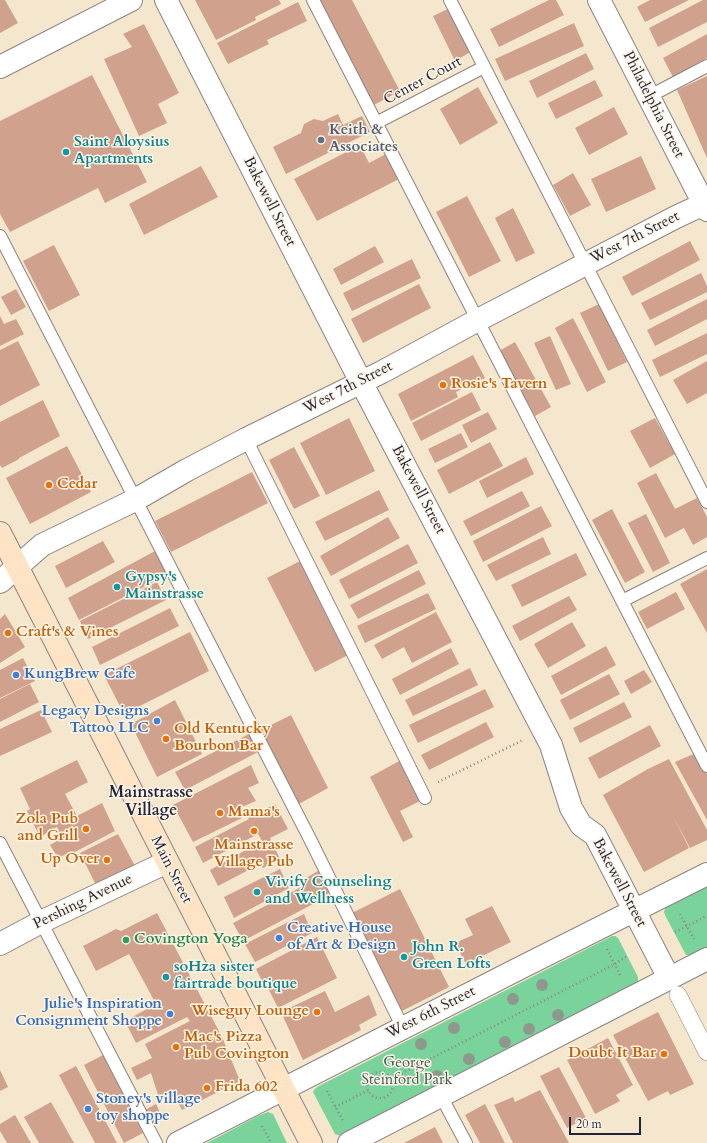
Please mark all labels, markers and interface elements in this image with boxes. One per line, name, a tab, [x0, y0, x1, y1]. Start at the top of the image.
street label: Philadelphia Street	[618, 49, 688, 161]
street label: Center Court	[381, 53, 465, 109]
place label: Keith & Associates	[329, 122, 398, 157]
place label: Saint Aloysius Apartments	[74, 134, 169, 169]
marker: Keith & Associates	[316, 135, 326, 145]
marker: Saint Aloysius Apartments	[61, 147, 71, 157]
street label: Bakewell Street	[239, 154, 299, 250]
street label: West 7th Street	[587, 208, 683, 268]
street label: West 7th Street	[300, 358, 396, 418]
place label: Rosie's Tavern	[451, 376, 547, 394]
marker: Rosie's Tavern	[438, 380, 448, 390]
street label: Bakewell Street	[387, 442, 449, 538]
place label: Cedar	[57, 476, 97, 494]
marker: Cedar	[44, 480, 54, 490]
place label: Gypsy's Mainstrasse	[125, 569, 204, 604]
marker: Gypsy's Mainstrasse	[112, 582, 122, 592]
place label: Craft's & Vines	[16, 624, 119, 642]
marker: Craft's & Vines	[3, 628, 13, 638]
place label: KungBrew Cafe	[24, 666, 135, 684]
marker: KungBrew Cafe	[11, 670, 21, 680]
place label: Legacy Designs Tattoo LLC	[41, 703, 149, 738]
marker: Legacy Designs Tattoo LLC	[152, 716, 162, 726]
place label: Old Kentucky Bourbon Bar	[174, 721, 271, 756]
marker: Old Kentucky Bourbon Bar	[161, 734, 171, 744]
district label: Mainstrasse Village	[109, 783, 193, 821]
place label: Mama's	[228, 804, 280, 822]
marker: Mama's	[215, 808, 225, 818]
place label: Zola Pub and Grill	[15, 811, 78, 846]
marker: Zola Pub and Grill	[81, 824, 91, 834]
marker: Mainstrasse Village Pub	[249, 826, 259, 836]
street label: Main Street	[146, 833, 196, 907]
street label: Bakewell Street	[588, 835, 650, 931]
place label: Mainstrasse Village Pub	[214, 837, 294, 872]
place label: Up Over	[40, 851, 99, 869]
marker: Up Over	[102, 855, 112, 865]
street label: Pershing Avenue	[30, 870, 136, 934]
place label: Vivify Counseling and Wellness	[265, 874, 391, 909]
marker: Vivify Counseling and Wellness	[252, 887, 262, 897]
place label: Creative House of Art & Design	[287, 920, 396, 955]
place label: Covington Yoga	[134, 931, 248, 949]
marker: Creative House of Art & Design	[274, 933, 284, 943]
marker: Covington Yoga	[121, 935, 131, 945]
place label: John R. Green Lofts	[412, 939, 491, 974]
marker: John R. Green Lofts	[399, 952, 409, 962]
place label: soHza sister fairtrade boutique	[174, 959, 297, 994]
marker: soHza sister fairtrade boutique	[161, 972, 171, 982]
street label: West 6th Street	[383, 983, 479, 1043]
place label: Julie's Inspiration Consignment Shoppe	[15, 996, 162, 1031]
place label: Wiseguy Lounge	[191, 1003, 309, 1021]
marker: Wiseguy Lounge	[312, 1007, 322, 1017]
marker: Julie's Inspiration Consignment Shoppe	[165, 1009, 175, 1019]
place label: Mac's Pizza Pub Covington	[184, 1029, 290, 1064]
marker: Mac's Pizza Pub Covington	[171, 1042, 181, 1052]
place label: Doubt It Bar	[568, 1045, 656, 1063]
marker: Doubt It Bar	[659, 1049, 669, 1059]
park label: George Steinford Park	[362, 1055, 452, 1090]
place label: Frida 602	[215, 1079, 277, 1097]
marker: Frida 602	[202, 1083, 212, 1093]
place label: Stoney's village toy shoppe	[96, 1091, 201, 1126]
marker: Stoney's village toy shoppe	[83, 1104, 93, 1114]
scale bar	[571, 1109, 643, 1135]
text: 20 m	[576, 1116, 602, 1132]

